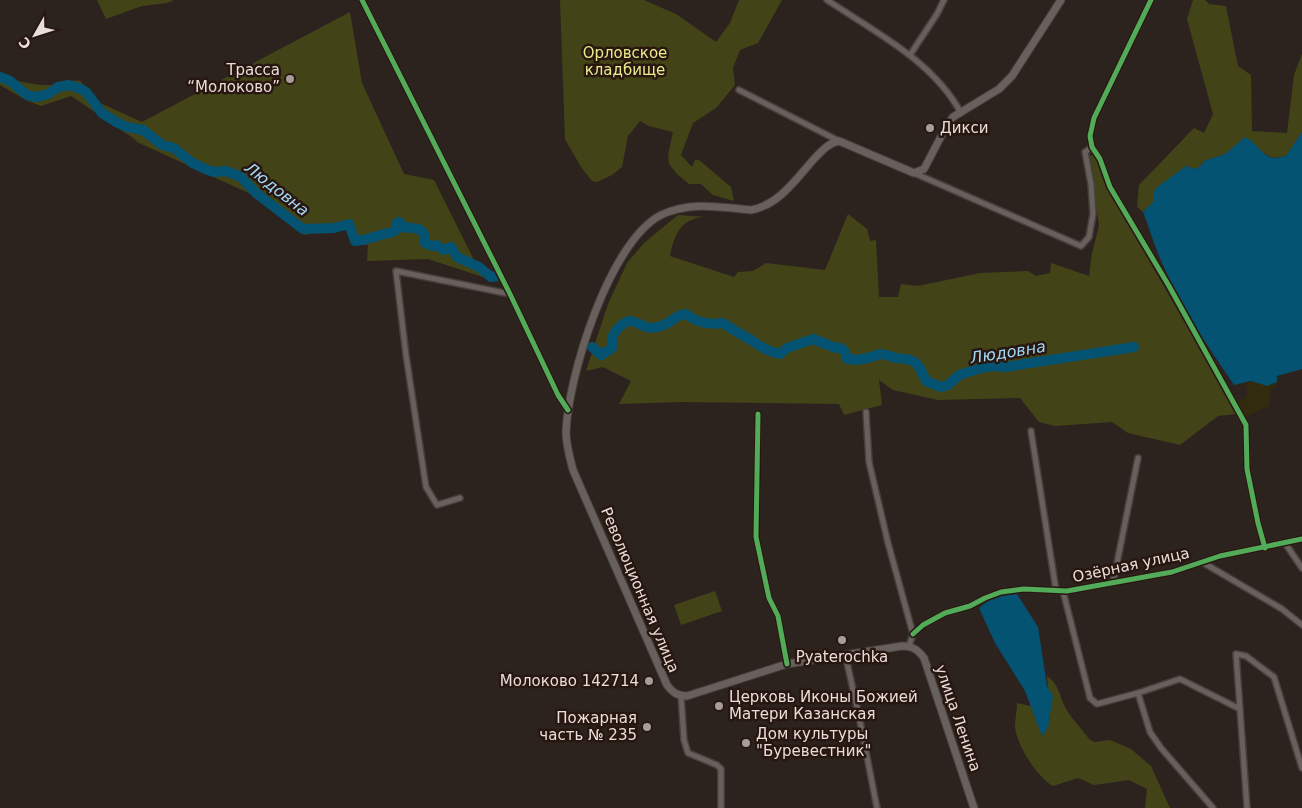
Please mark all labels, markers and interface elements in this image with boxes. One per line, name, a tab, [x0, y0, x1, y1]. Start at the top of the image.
north arrow	[10, 10, 60, 60]
text: С	[15, 34, 34, 52]
park label: Орловское кладбище	[583, 44, 667, 79]
place label: Трасса “Молоково”	[187, 61, 280, 96]
marker: Трасса “Молоково”	[284, 73, 296, 85]
place label: Дикси	[940, 119, 989, 137]
marker: Дикси	[924, 122, 936, 134]
water label: Людовна	[240, 157, 313, 220]
water label: Людовна	[968, 337, 1047, 367]
street label: Революционная улица	[597, 505, 683, 675]
street label: Озёрная улица	[1071, 544, 1191, 586]
marker: Pyaterochka	[836, 634, 848, 646]
place label: Pyaterochka	[796, 648, 888, 666]
street label: улица Ленина	[931, 662, 985, 774]
place label: Молоково 142714	[500, 672, 639, 690]
marker: Молоково 142714	[643, 675, 655, 687]
place label: Церковь Иконы Божией Матери Казанская	[729, 688, 918, 723]
marker: Церковь Иконы Божией Матери Казанская	[713, 700, 725, 712]
place label: Пожарная часть № 235	[539, 709, 637, 744]
marker: Пожарная часть № 235	[641, 721, 653, 733]
place label: Дом культуры "Буревестник"	[756, 725, 871, 760]
marker: Дом культуры "Буревестник"	[740, 737, 752, 749]

